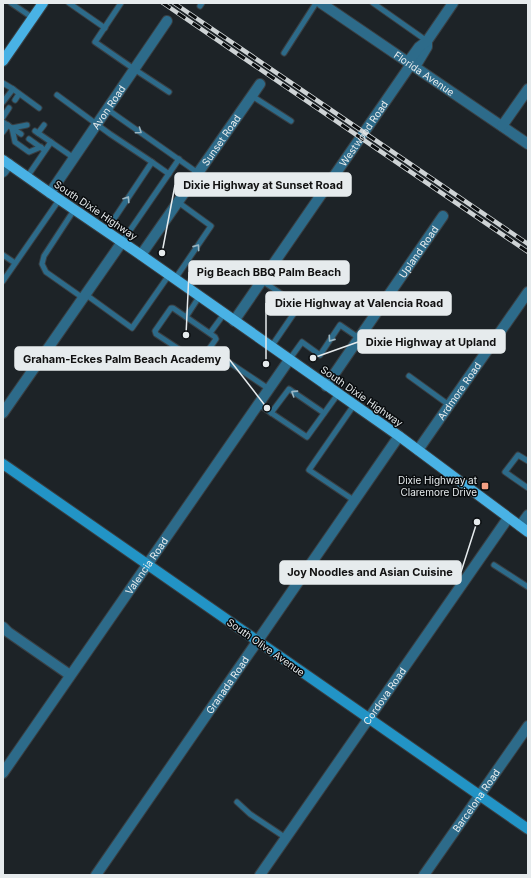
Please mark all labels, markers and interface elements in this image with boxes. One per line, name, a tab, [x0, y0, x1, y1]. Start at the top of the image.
street label: Florida Avenue	[392, 49, 457, 98]
street label: Avon Road	[89, 83, 128, 131]
street label: Westwood Road	[337, 98, 390, 168]
street label: Sunset Road	[199, 112, 243, 168]
one-way arrow	[134, 126, 141, 133]
callout: Dixie Highway at Sunset Road	[175, 173, 351, 196]
street label: South Dixie Highway	[52, 178, 140, 242]
text: Dixie Highway at Sunset Road	[183, 178, 343, 192]
one-way arrow	[122, 196, 130, 203]
street label: Upland Road	[396, 223, 441, 280]
one-way arrow	[192, 244, 200, 251]
callout: Pig Beach BBQ Palm Beach	[189, 261, 349, 284]
text: Pig Beach BBQ Palm Beach	[197, 265, 341, 279]
callout: Dixie Highway at Valencia Road	[266, 292, 451, 315]
text: Dixie Highway at Valencia Road	[275, 296, 443, 310]
callout: Dixie Highway at Upland	[358, 330, 505, 353]
one-way arrow	[328, 335, 336, 342]
text: Dixie Highway at Upland	[366, 335, 496, 349]
callout: Graham-Eckes Palm Beach Academy	[15, 347, 229, 370]
text: Graham-Eckes Palm Beach Academy	[23, 352, 221, 366]
street label: Ardmore Road	[435, 360, 483, 422]
street label: South Dixie Highway	[319, 363, 406, 429]
one-way arrow	[292, 391, 299, 398]
place label: Dixie Highway at Claremore Drive	[398, 474, 478, 498]
marker: Dixie Highway at Claremore Drive	[480, 481, 490, 491]
street label: Valencia Road	[122, 535, 170, 597]
callout: Joy Noodles and Asian Cuisine	[280, 561, 461, 584]
text: Joy Noodles and Asian Cuisine	[287, 565, 453, 579]
street label: South Olive Avenue	[225, 616, 307, 678]
street label: Granada Road	[203, 654, 251, 716]
street label: Cordova Road	[360, 665, 408, 727]
street label: Barcelona Road	[450, 766, 502, 834]

